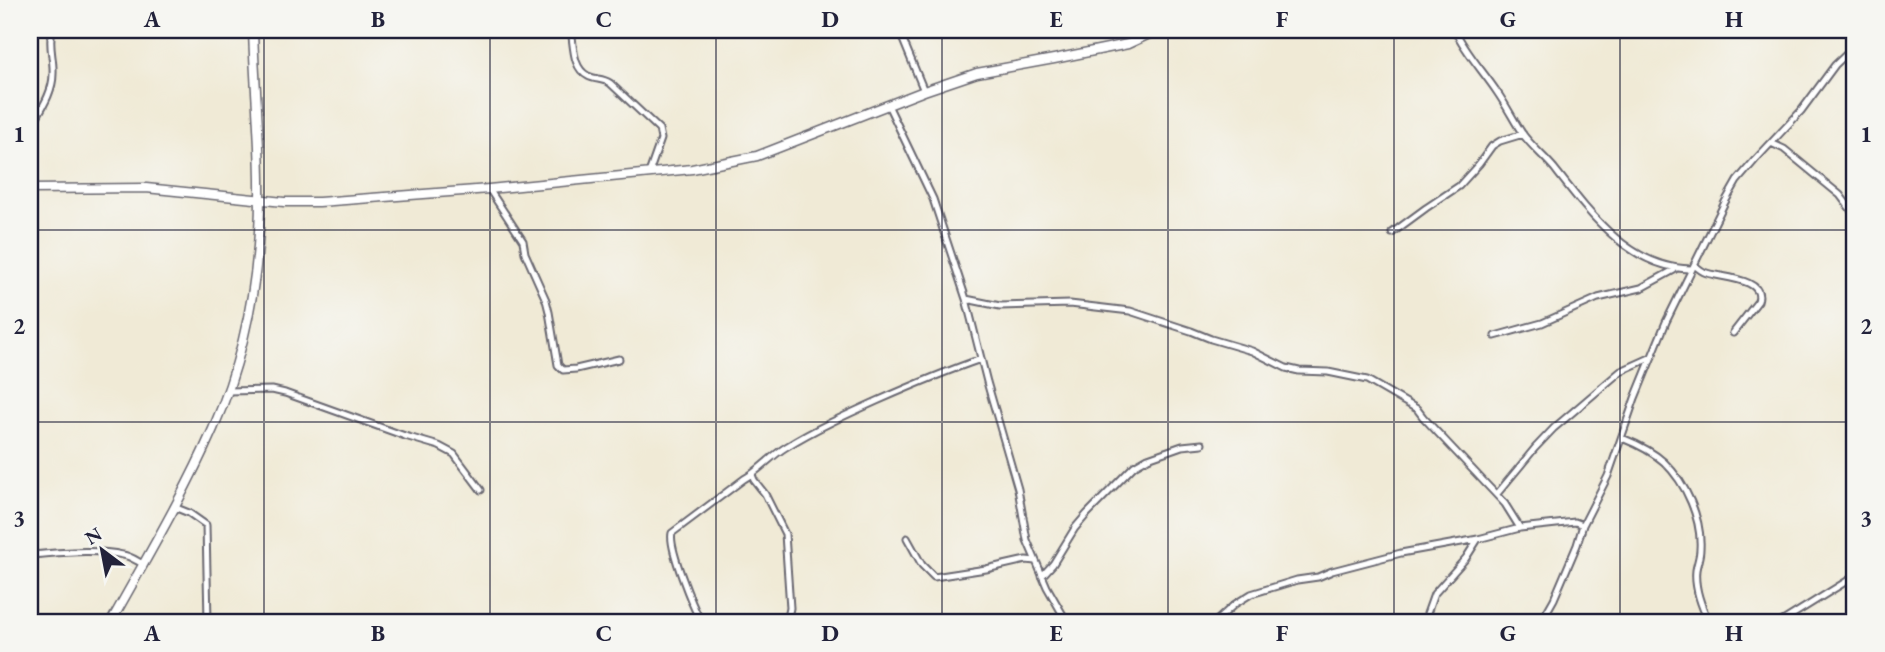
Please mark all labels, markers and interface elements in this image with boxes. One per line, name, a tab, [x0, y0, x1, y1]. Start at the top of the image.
text: A	[143, 4, 161, 34]
text: B	[371, 4, 385, 34]
text: C	[596, 4, 612, 34]
text: D	[821, 4, 839, 34]
text: E	[1049, 4, 1063, 34]
text: F	[1276, 4, 1289, 34]
text: G	[1500, 4, 1516, 34]
text: H	[1725, 4, 1743, 34]
text: 1	[13, 119, 25, 149]
text: 1	[1860, 119, 1872, 149]
text: 2	[13, 311, 25, 341]
text: 2	[1860, 311, 1872, 341]
text: 3	[13, 503, 25, 533]
text: 3	[1860, 503, 1872, 533]
north arrow	[66, 516, 136, 586]
text: N	[80, 521, 107, 551]
text: A	[143, 618, 161, 648]
text: B	[371, 618, 385, 648]
text: C	[596, 618, 612, 648]
text: D	[821, 618, 839, 648]
text: E	[1049, 618, 1063, 648]
text: F	[1276, 618, 1289, 648]
text: G	[1500, 618, 1516, 648]
text: H	[1725, 618, 1743, 648]

